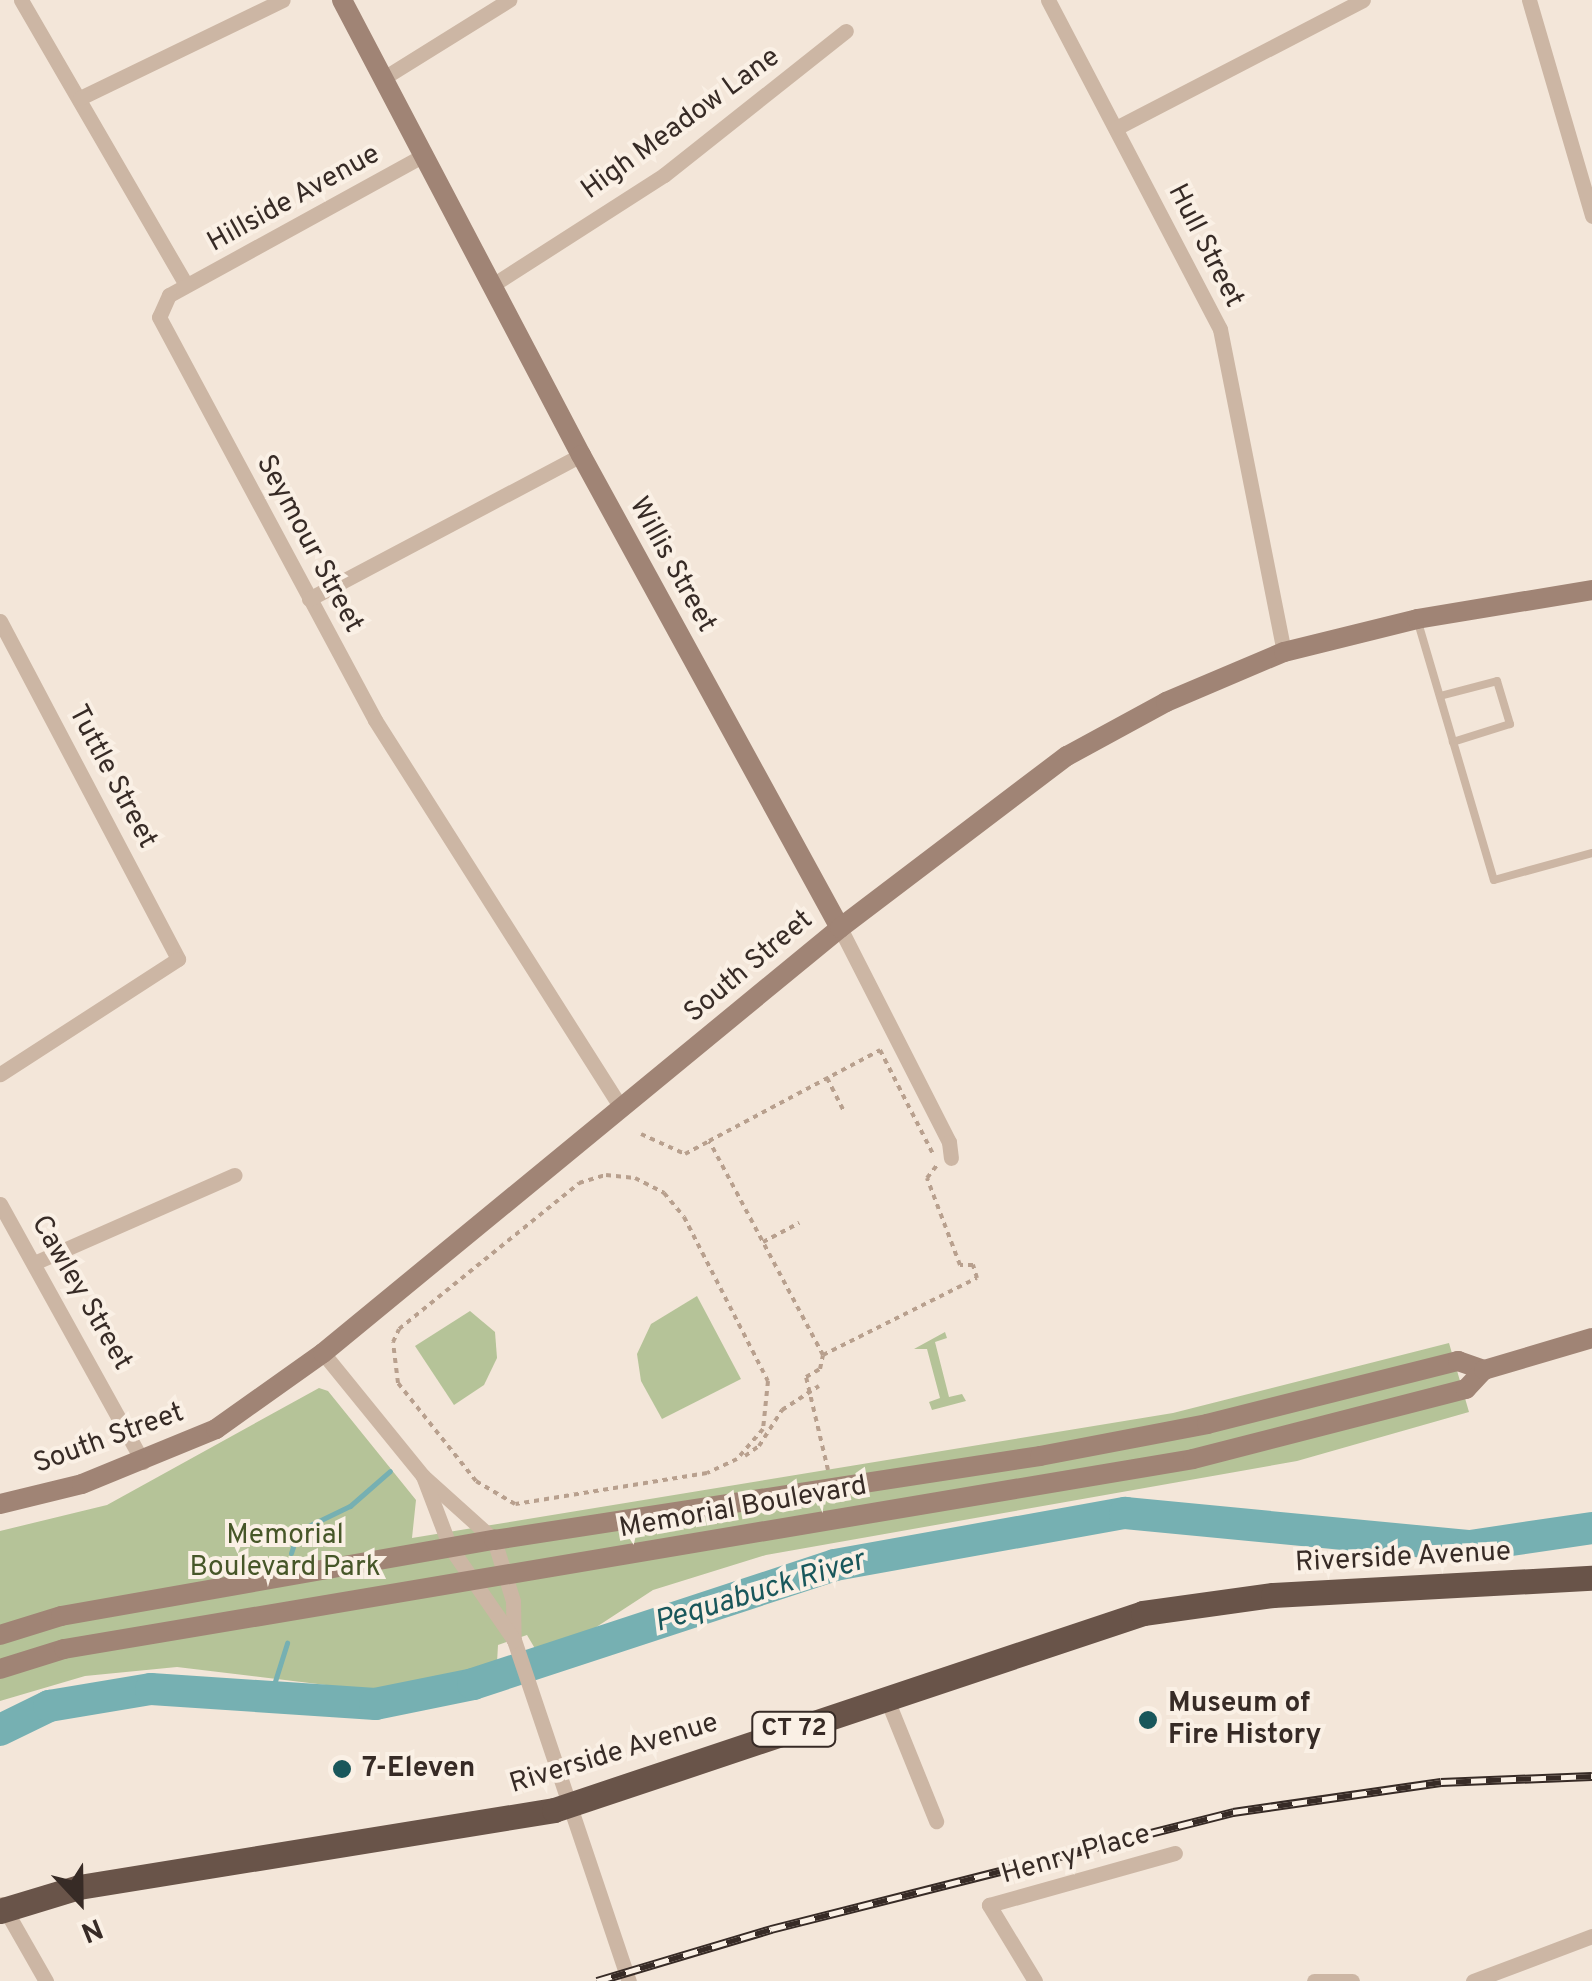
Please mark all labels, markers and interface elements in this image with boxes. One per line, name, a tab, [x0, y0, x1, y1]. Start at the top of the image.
street label: High Meadow Lane	[575, 41, 787, 207]
street label: Hillside Avenue	[202, 138, 386, 260]
street label: Hull Street	[1160, 179, 1250, 313]
street label: Seymour Street	[248, 450, 370, 638]
street label: Willis Street	[621, 492, 723, 638]
street label: Tuttle Street	[60, 700, 164, 854]
street label: South Street	[678, 904, 820, 1030]
street label: Cawley Street	[23, 1210, 139, 1376]
street label: South Street	[29, 1396, 189, 1482]
street label: Memorial Boulevard	[617, 1470, 869, 1546]
park label: Memorial Boulevard Park	[189, 1519, 381, 1585]
street label: Riverside Avenue	[1294, 1536, 1512, 1580]
water label: Pequabuck River	[650, 1544, 870, 1642]
place label: Museum of Fire History	[1168, 1687, 1321, 1753]
street label: Riverside Avenue	[505, 1706, 723, 1802]
road number: CT 72	[749, 1709, 839, 1749]
marker: Museum of Fire History	[1137, 1709, 1159, 1731]
place label: 7-Eleven	[362, 1752, 475, 1786]
marker: 7-Eleven	[331, 1758, 353, 1780]
street label: Henry Place	[998, 1818, 1154, 1892]
north arrow	[30, 1851, 130, 1951]
text: N	[75, 1908, 107, 1949]

